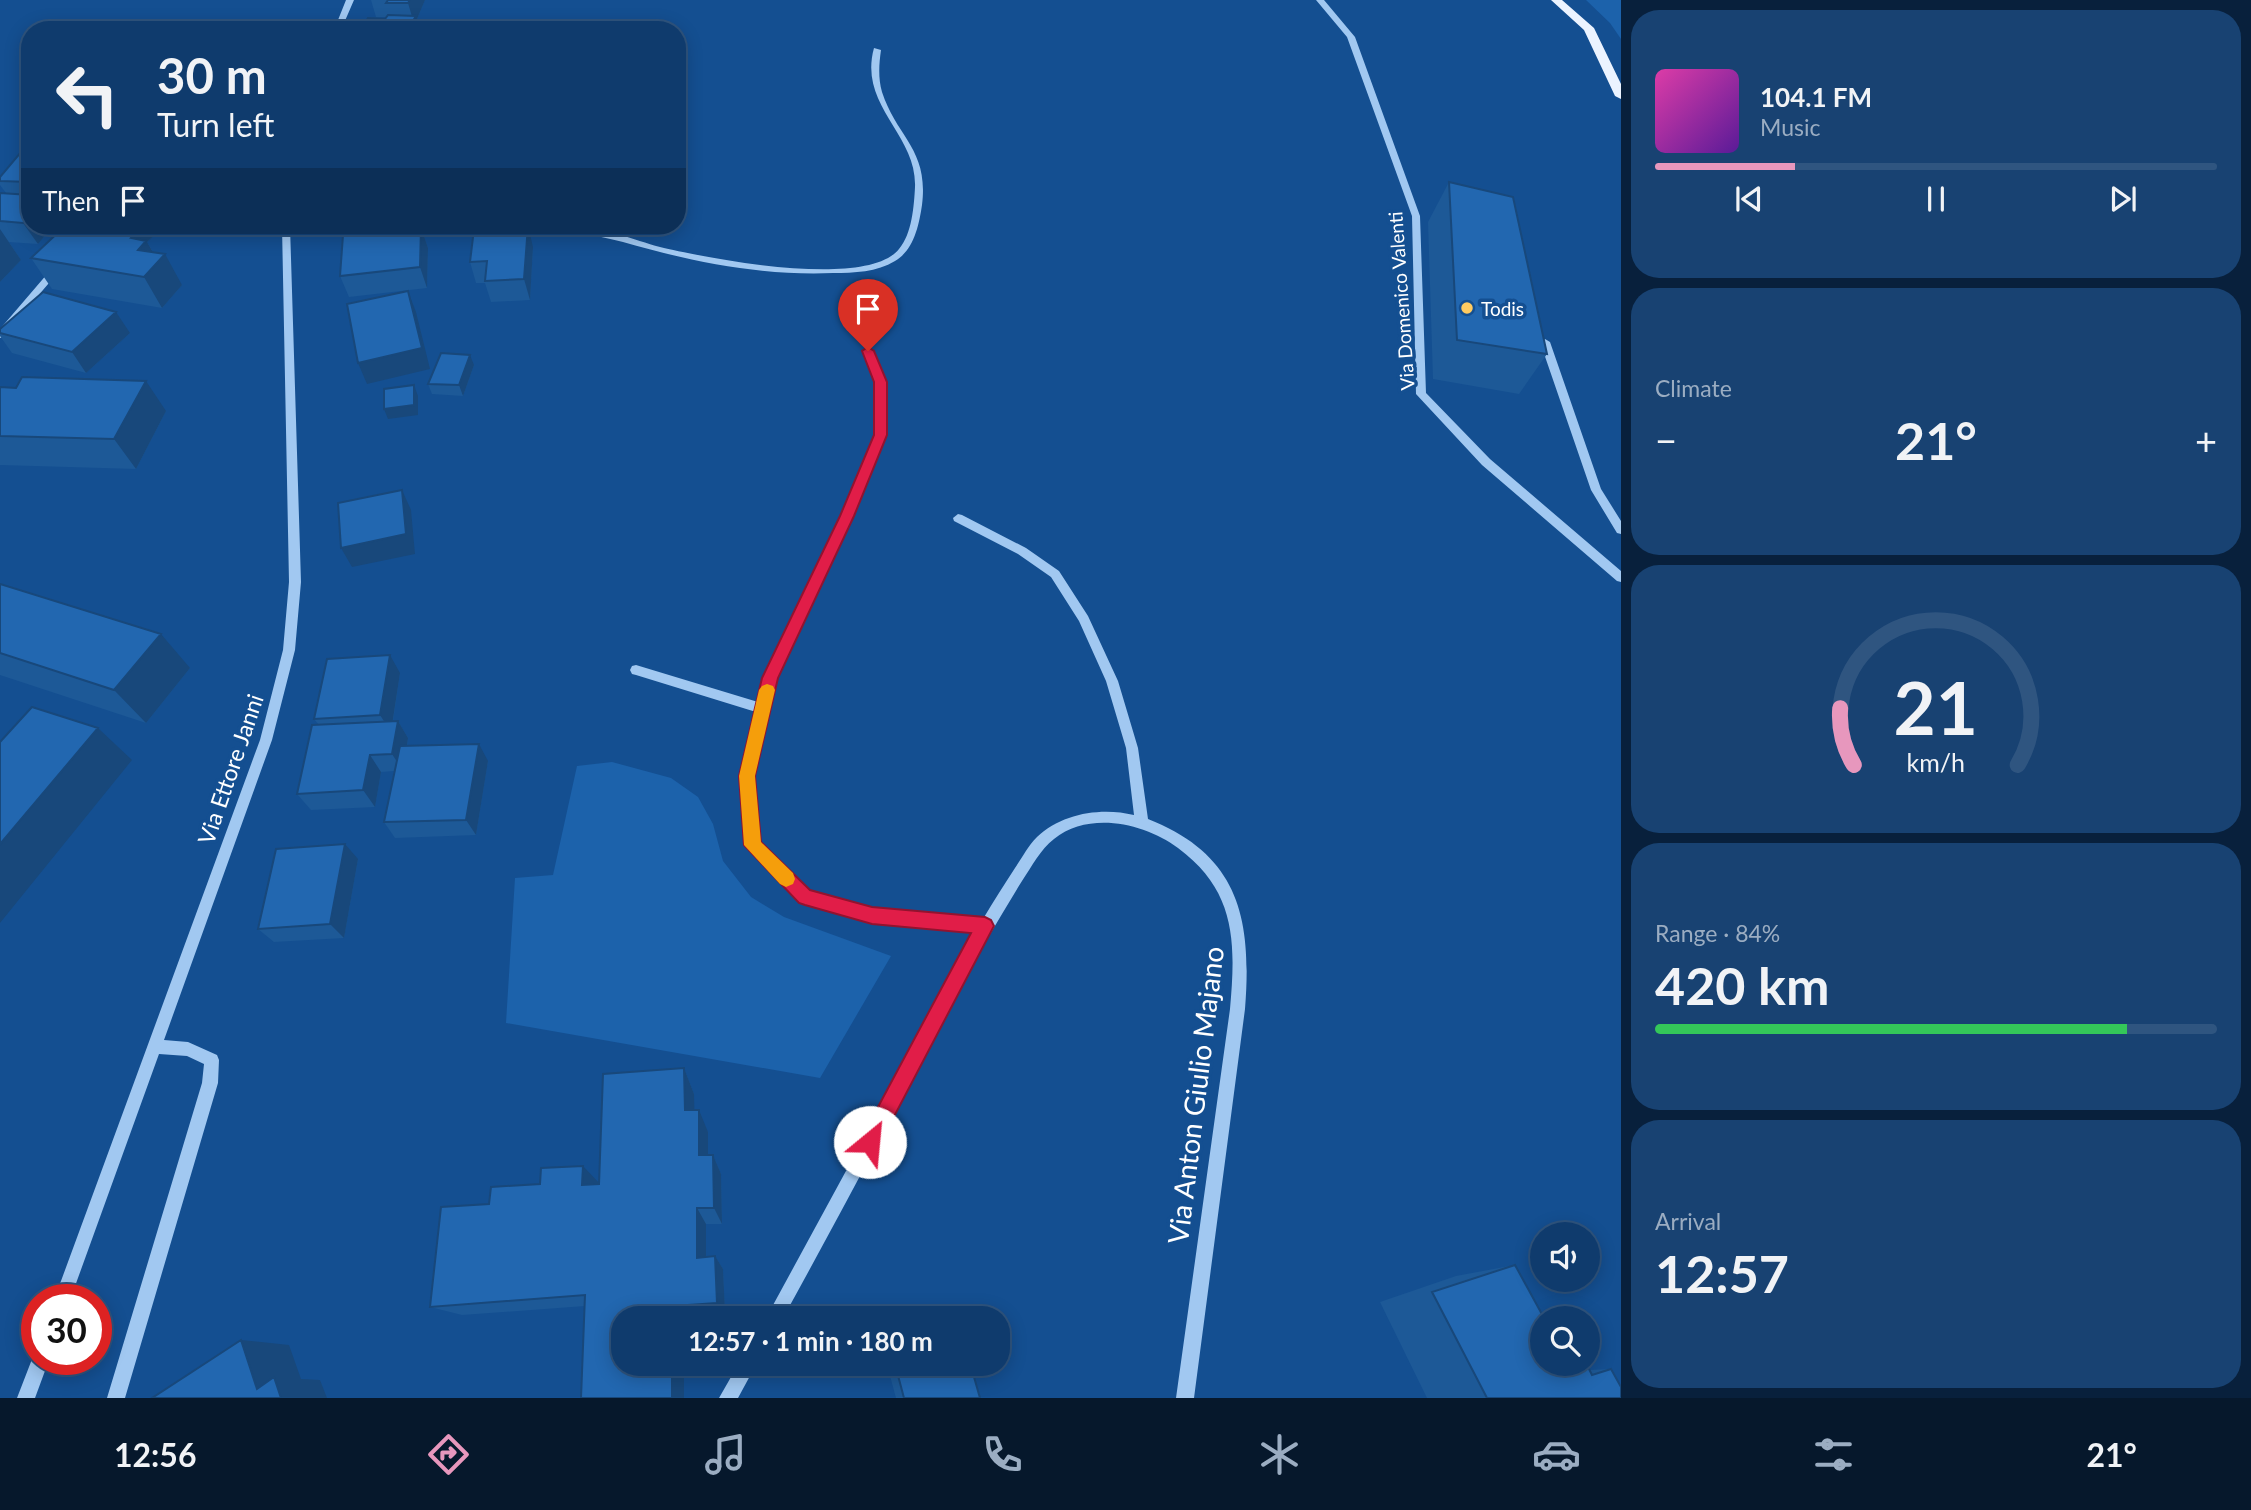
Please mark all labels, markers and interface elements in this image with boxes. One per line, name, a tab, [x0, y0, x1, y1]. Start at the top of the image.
text: 30 m	[157, 46, 267, 104]
icon: left	[42, 49, 133, 140]
text: 104.1 FM	[1760, 81, 1872, 113]
text: Turn left	[157, 105, 274, 144]
text: Music	[1760, 113, 1820, 141]
icon: previous	[1730, 180, 1768, 218]
icon: pause	[1917, 180, 1955, 218]
icon: next	[2104, 180, 2142, 218]
icon: arrive	[114, 182, 152, 220]
text: Then	[42, 185, 100, 217]
street label: Via Domenico Valenti	[1383, 211, 1419, 391]
pin	[838, 279, 898, 351]
icon: arrive	[849, 290, 887, 328]
place label: Todis	[1481, 297, 1524, 320]
marker: Todis	[1459, 300, 1475, 316]
text: Climate	[1655, 374, 1732, 402]
text: 21°	[1895, 409, 1977, 471]
text: −	[1655, 417, 1677, 463]
text: +	[2195, 417, 2217, 463]
text: 21	[1894, 663, 1978, 751]
street label: Via Ettore Janni	[191, 690, 269, 848]
text: km/h	[1907, 747, 1965, 777]
text: Range · 84%	[1655, 919, 1780, 947]
street label: Via Anton Giulio Majano	[1160, 944, 1230, 1246]
text: 420 km	[1655, 954, 1829, 1016]
position arrow	[833, 1105, 907, 1179]
text: Arrival	[1655, 1207, 1721, 1235]
map controls	[1530, 1222, 1600, 1376]
button: sound	[1530, 1222, 1600, 1292]
text: 12:57	[1655, 1242, 1789, 1304]
speed limit sign: 30	[21, 1284, 112, 1375]
button: search	[1530, 1306, 1600, 1376]
text: 12:57 · 1 min · 180 m	[688, 1325, 933, 1357]
icon: directions	[424, 1430, 473, 1479]
icon: music	[701, 1430, 750, 1479]
icon: phone	[978, 1430, 1027, 1479]
icon: climate	[1255, 1430, 1304, 1479]
icon: car	[1532, 1430, 1581, 1479]
icon: filters	[1809, 1430, 1858, 1479]
text: 12:56	[114, 1435, 196, 1474]
text: 21°	[2086, 1435, 2137, 1474]

